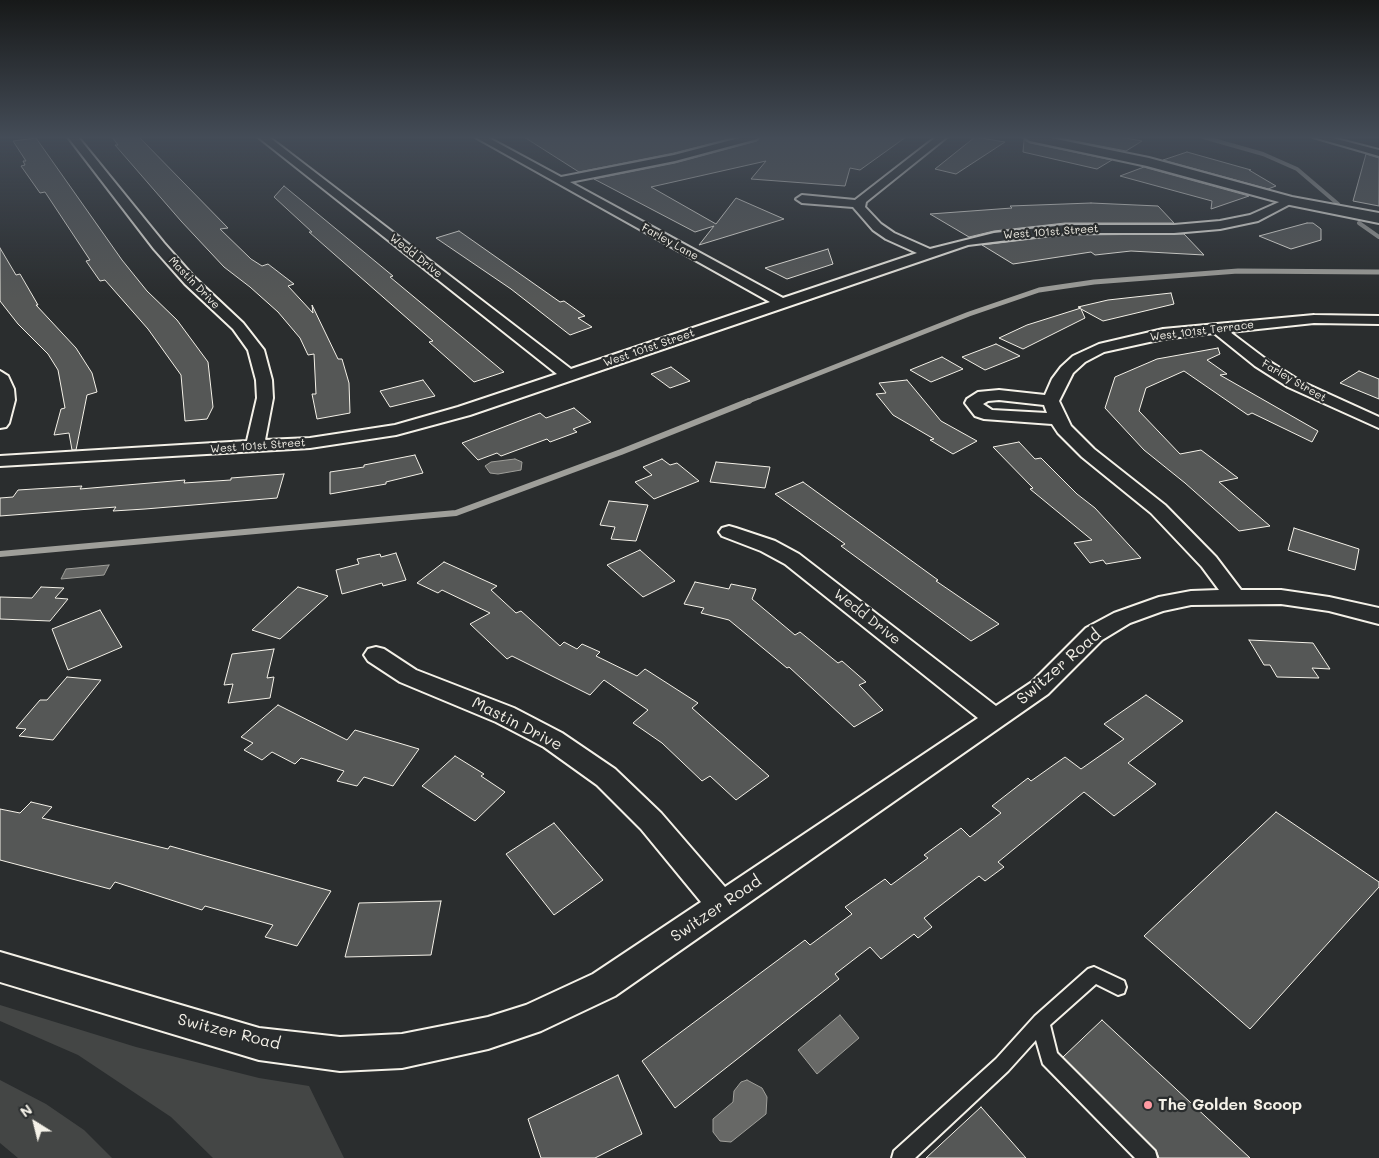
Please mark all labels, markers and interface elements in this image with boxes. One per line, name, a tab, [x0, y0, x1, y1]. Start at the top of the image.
street label: Farley Lane	[639, 221, 701, 263]
street label: West 101st Street	[1003, 222, 1099, 242]
street label: Wedd Drive	[387, 231, 445, 281]
street label: Mastin Drive	[166, 254, 222, 312]
street label: West 101st Terrace	[1149, 318, 1255, 344]
street label: West 101st Street	[602, 326, 696, 370]
street label: Farley Street	[1259, 357, 1329, 405]
street label: West 101st Street	[210, 436, 306, 456]
street label: Wedd Drive	[830, 586, 904, 648]
street label: Switzer Road	[1013, 625, 1105, 709]
street label: Mastin Drive	[469, 693, 565, 755]
street label: Switzer Road	[667, 872, 765, 946]
street label: Switzer Road	[176, 1010, 282, 1054]
place label: The Golden Scoop	[1158, 1095, 1302, 1115]
north arrow	[10, 1098, 60, 1148]
marker: The Golden Scoop	[1142, 1099, 1154, 1111]
text: N	[16, 1100, 36, 1121]

